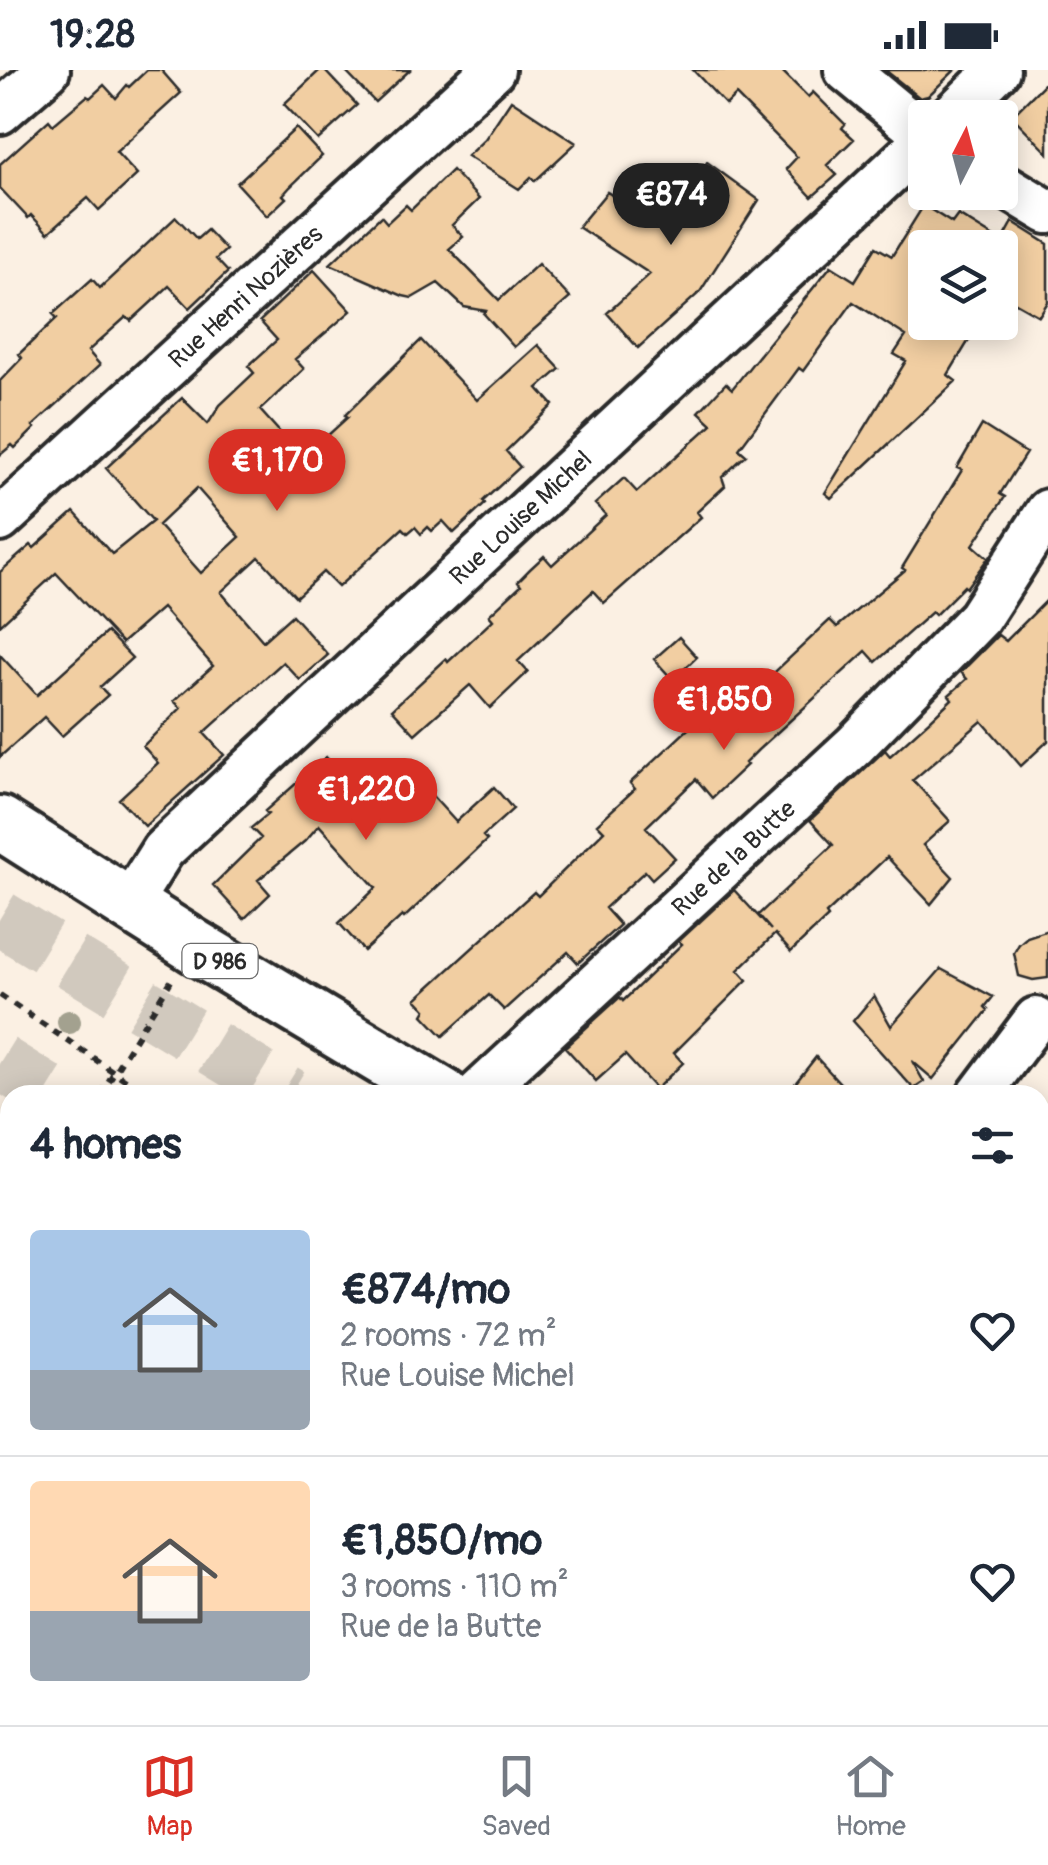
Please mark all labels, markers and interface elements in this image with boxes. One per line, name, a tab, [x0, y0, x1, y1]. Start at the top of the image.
text: 19:28	[50, 11, 135, 59]
north arrow	[908, 100, 1018, 210]
map controls	[908, 100, 1018, 340]
pin: €874	[612, 163, 730, 248]
text: €874	[635, 175, 707, 215]
street label: Rue Henri Nozières	[163, 219, 330, 375]
button: layers	[908, 230, 1018, 340]
pin: €1,170	[196, 429, 358, 514]
text: €1,170	[230, 441, 324, 481]
street label: Rue Louise Michel	[443, 444, 599, 592]
pin: €1,850	[643, 668, 805, 753]
text: €1,850	[675, 680, 773, 720]
pin: €1,220	[285, 758, 447, 843]
text: €1,220	[316, 770, 416, 810]
street label: Rue de la Butte	[666, 793, 803, 923]
road number: D 986	[182, 944, 258, 978]
icon: filters	[965, 1118, 1020, 1173]
text: 4 homes	[30, 1119, 181, 1171]
text: €874/mo	[340, 1264, 510, 1316]
icon: home	[110, 1270, 230, 1390]
icon: heart	[965, 1303, 1020, 1358]
text: 2 rooms · 72 m²	[340, 1316, 557, 1356]
text: Rue Louise Michel	[340, 1356, 575, 1396]
text: €1,850/mo	[340, 1515, 542, 1567]
icon: home	[110, 1521, 230, 1641]
icon: heart	[965, 1554, 1020, 1609]
text: 3 rooms · 110 m²	[340, 1567, 569, 1607]
text: Rue de la Butte	[340, 1607, 541, 1647]
tab: Map	[142, 1749, 197, 1844]
tab: Saved	[481, 1749, 551, 1844]
tab: Home	[835, 1749, 906, 1844]

